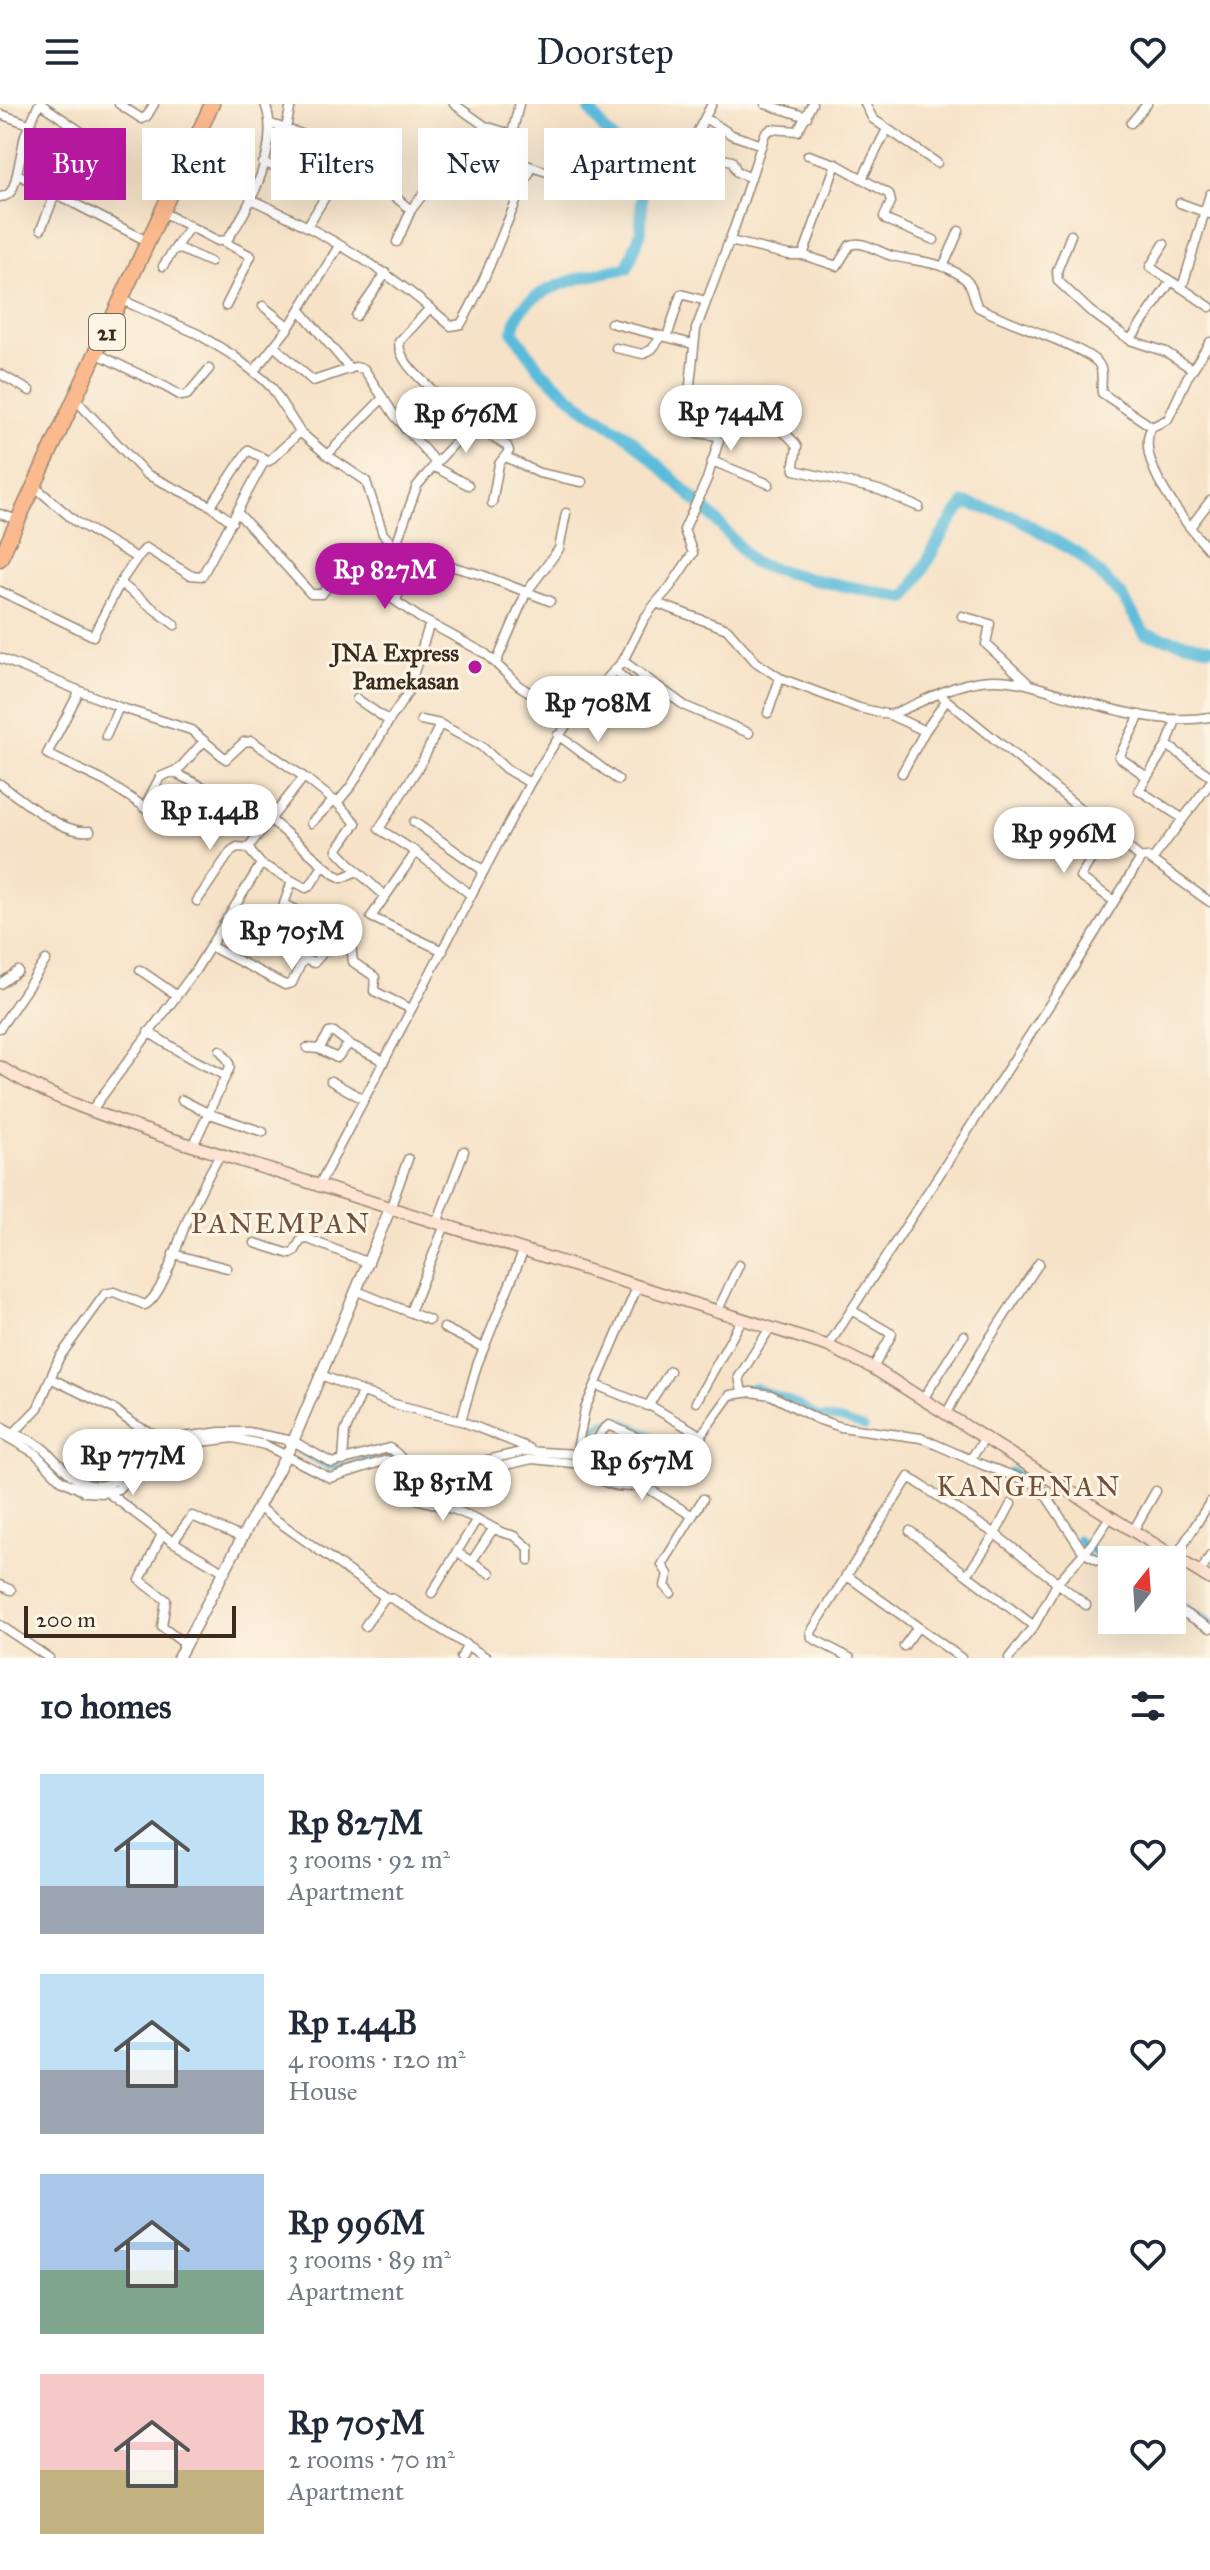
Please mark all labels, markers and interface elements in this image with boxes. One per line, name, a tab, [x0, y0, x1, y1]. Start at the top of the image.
icon: menu	[40, 30, 84, 74]
text: Doorstep	[536, 30, 674, 74]
icon: heart	[1126, 30, 1170, 74]
chip: Buy	[24, 128, 126, 200]
chip: Rent	[142, 128, 255, 200]
chip: Filters	[271, 128, 402, 200]
chip: New	[418, 128, 528, 200]
chip: Apartment	[544, 128, 725, 200]
road number: 21	[89, 314, 125, 350]
pin: Rp 744M	[657, 385, 805, 453]
pin: Rp 676M	[392, 387, 540, 455]
text: Rp 744M	[678, 395, 784, 427]
text: Rp 676M	[414, 397, 518, 429]
pin: Rp 827M	[311, 543, 459, 611]
text: Rp 827M	[333, 553, 437, 585]
place label: JNA Express Pamekasan	[329, 638, 459, 696]
marker: JNA Express Pamekasan	[466, 658, 484, 676]
pin: Rp 708M	[524, 676, 672, 744]
text: Rp 708M	[545, 686, 651, 718]
pin: Rp 1.44B	[127, 784, 293, 852]
text: Rp 1.44B	[161, 794, 260, 826]
pin: Rp 996M	[990, 807, 1138, 875]
text: Rp 996M	[1012, 817, 1116, 849]
pin: Rp 705M	[218, 904, 366, 972]
text: Rp 705M	[240, 914, 344, 946]
district label: PANEMPAN	[191, 1206, 371, 1241]
pin: Rp 777M	[59, 1429, 207, 1497]
pin: Rp 657M	[568, 1434, 716, 1502]
text: Rp 777M	[80, 1439, 186, 1471]
text: Rp 657M	[591, 1444, 694, 1476]
pin: Rp 851M	[369, 1455, 517, 1523]
text: Rp 851M	[393, 1465, 493, 1497]
district label: KANGENAN	[937, 1469, 1121, 1504]
north arrow	[1098, 1546, 1186, 1634]
map controls	[1098, 1546, 1186, 1634]
scale bar	[24, 1602, 236, 1638]
text: 200 m	[36, 1606, 96, 1633]
icon: filters	[1126, 1684, 1170, 1728]
text: 10 homes	[40, 1686, 171, 1727]
text: Rp 827M	[288, 1802, 423, 1843]
icon: home	[104, 1806, 200, 1902]
icon: heart	[1126, 1832, 1170, 1876]
text: 3 rooms · 92 m²	[288, 1843, 450, 1875]
text: Apartment	[288, 1875, 404, 1907]
text: Rp 1.44B	[288, 2002, 417, 2043]
icon: home	[104, 2006, 200, 2102]
icon: heart	[1126, 2032, 1170, 2076]
text: 4 rooms · 120 m²	[288, 2043, 466, 2075]
text: House	[288, 2075, 358, 2107]
text: Rp 996M	[288, 2202, 425, 2243]
icon: home	[104, 2206, 200, 2302]
icon: heart	[1126, 2232, 1170, 2276]
text: 3 rooms · 89 m²	[288, 2243, 451, 2275]
text: Apartment	[288, 2275, 404, 2307]
text: Rp 705M	[288, 2402, 425, 2443]
icon: home	[104, 2406, 200, 2502]
icon: heart	[1126, 2432, 1170, 2476]
text: 2 rooms · 70 m²	[288, 2443, 455, 2475]
text: Apartment	[288, 2475, 404, 2507]

